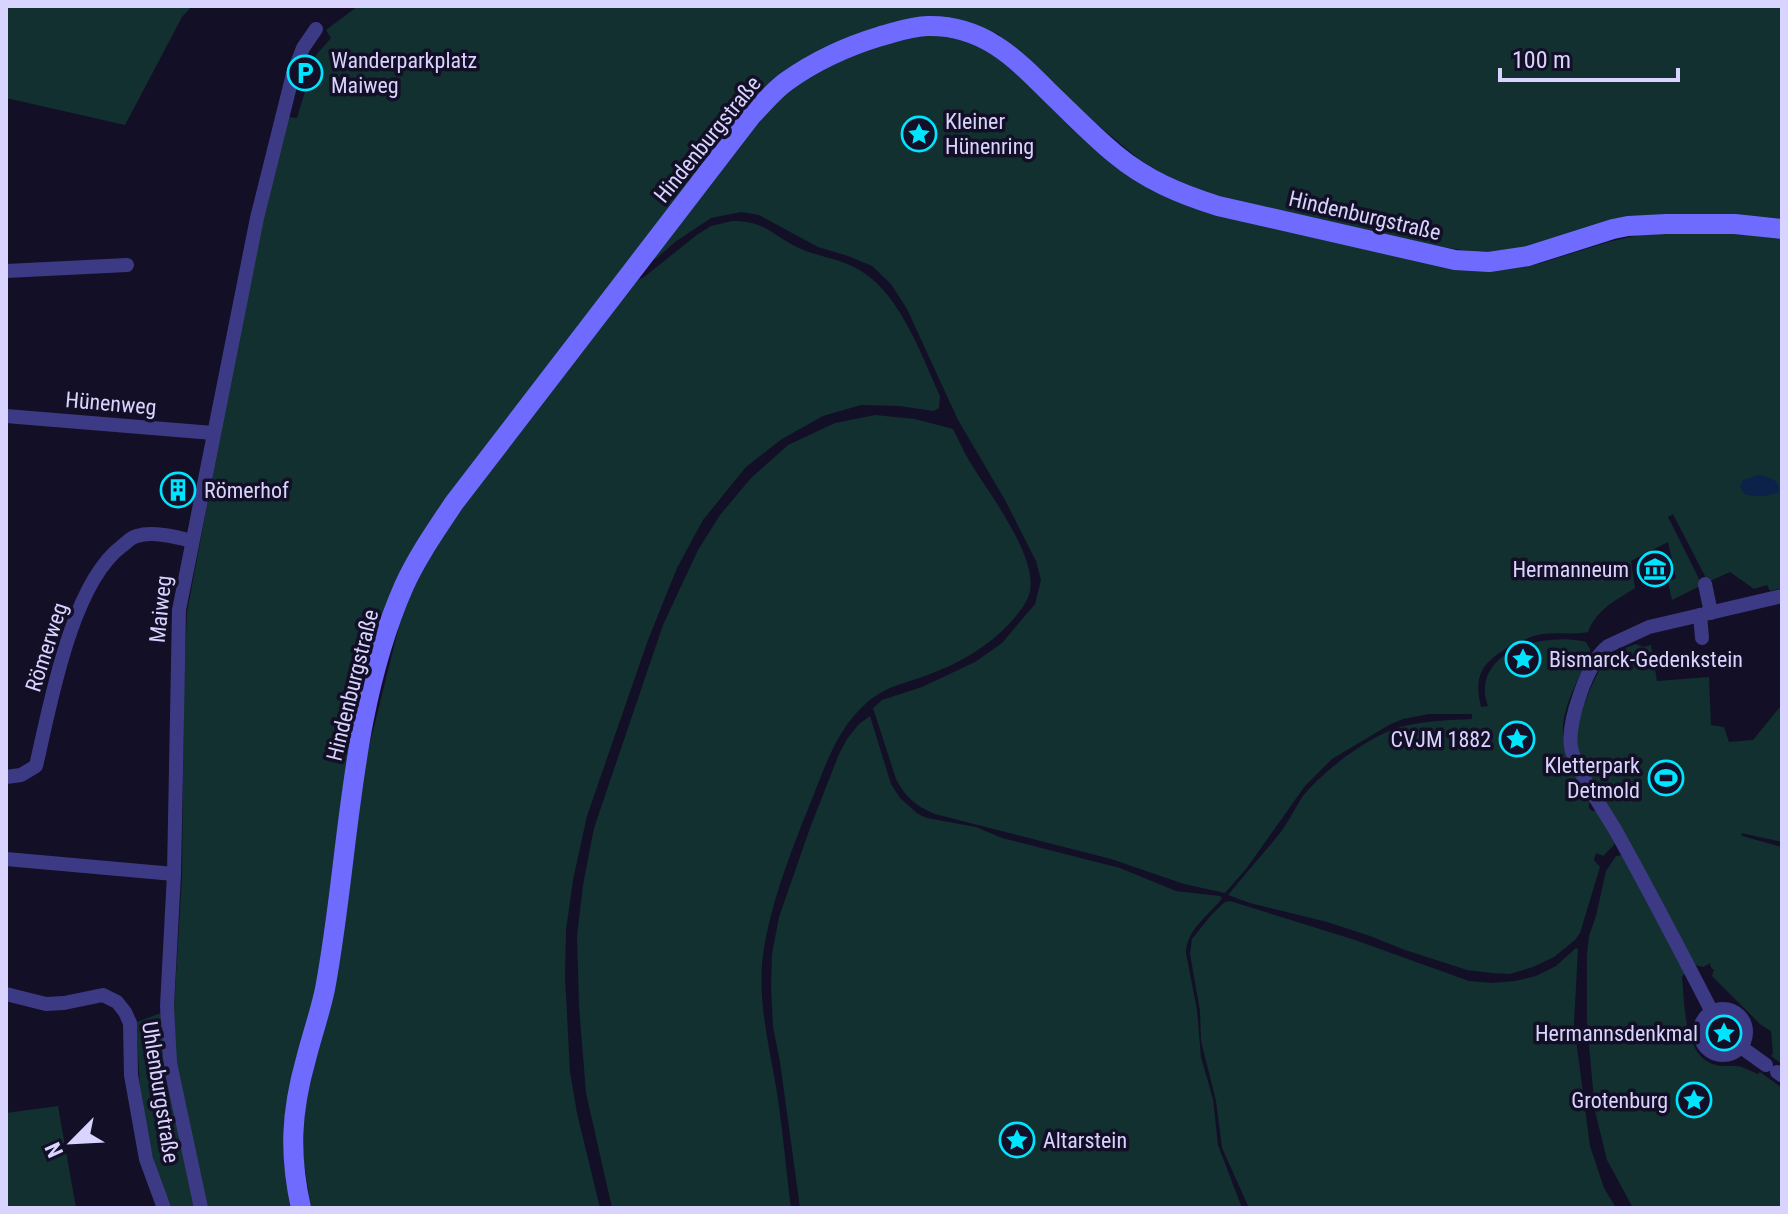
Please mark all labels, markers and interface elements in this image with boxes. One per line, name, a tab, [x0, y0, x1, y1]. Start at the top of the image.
scale bar	[1500, 32, 1678, 82]
text: 100 m	[1512, 46, 1571, 74]
place label: Wanderparkplatz Maiweg	[331, 48, 477, 98]
parking icon: Wanderparkplatz Maiweg	[286, 54, 324, 92]
street label: Hindenburgstraße	[649, 71, 766, 207]
place label: Kleiner Hünenring	[945, 109, 1034, 159]
place icon: Kleiner Hünenring	[900, 115, 938, 153]
street label: Hindenburgstraße	[1286, 186, 1443, 245]
street label: Hünenweg	[64, 387, 158, 420]
building icon: Römerhof	[159, 471, 197, 509]
place label: Römerhof	[204, 478, 289, 503]
museum icon: Hermanneum	[1636, 550, 1674, 588]
place label: Hermanneum	[1512, 557, 1629, 582]
street label: Maiweg	[145, 574, 176, 644]
street label: Römerweg	[20, 600, 73, 695]
street label: Hindenburgstraße	[322, 607, 383, 763]
place icon: Bismarck-Gedenkstein	[1504, 640, 1542, 678]
place label: Bismarck-Gedenkstein	[1549, 647, 1743, 672]
place icon: CVJM 1882	[1498, 720, 1536, 758]
place label: CVJM 1882	[1390, 727, 1491, 752]
place label: Kletterpark Detmold	[1545, 753, 1640, 803]
sports icon: Kletterpark Detmold	[1647, 759, 1685, 797]
place icon: Hermannsdenkmal	[1705, 1014, 1743, 1052]
street label: Uhlenburgstraße	[137, 1020, 184, 1165]
place label: Hermannsdenkmal	[1535, 1021, 1698, 1046]
place icon: Grotenburg	[1675, 1081, 1713, 1119]
place label: Grotenburg	[1571, 1088, 1668, 1113]
north arrow	[32, 1102, 112, 1182]
place icon: Altarstein	[998, 1121, 1036, 1159]
place label: Altarstein	[1043, 1128, 1127, 1153]
text: N	[40, 1139, 68, 1161]

